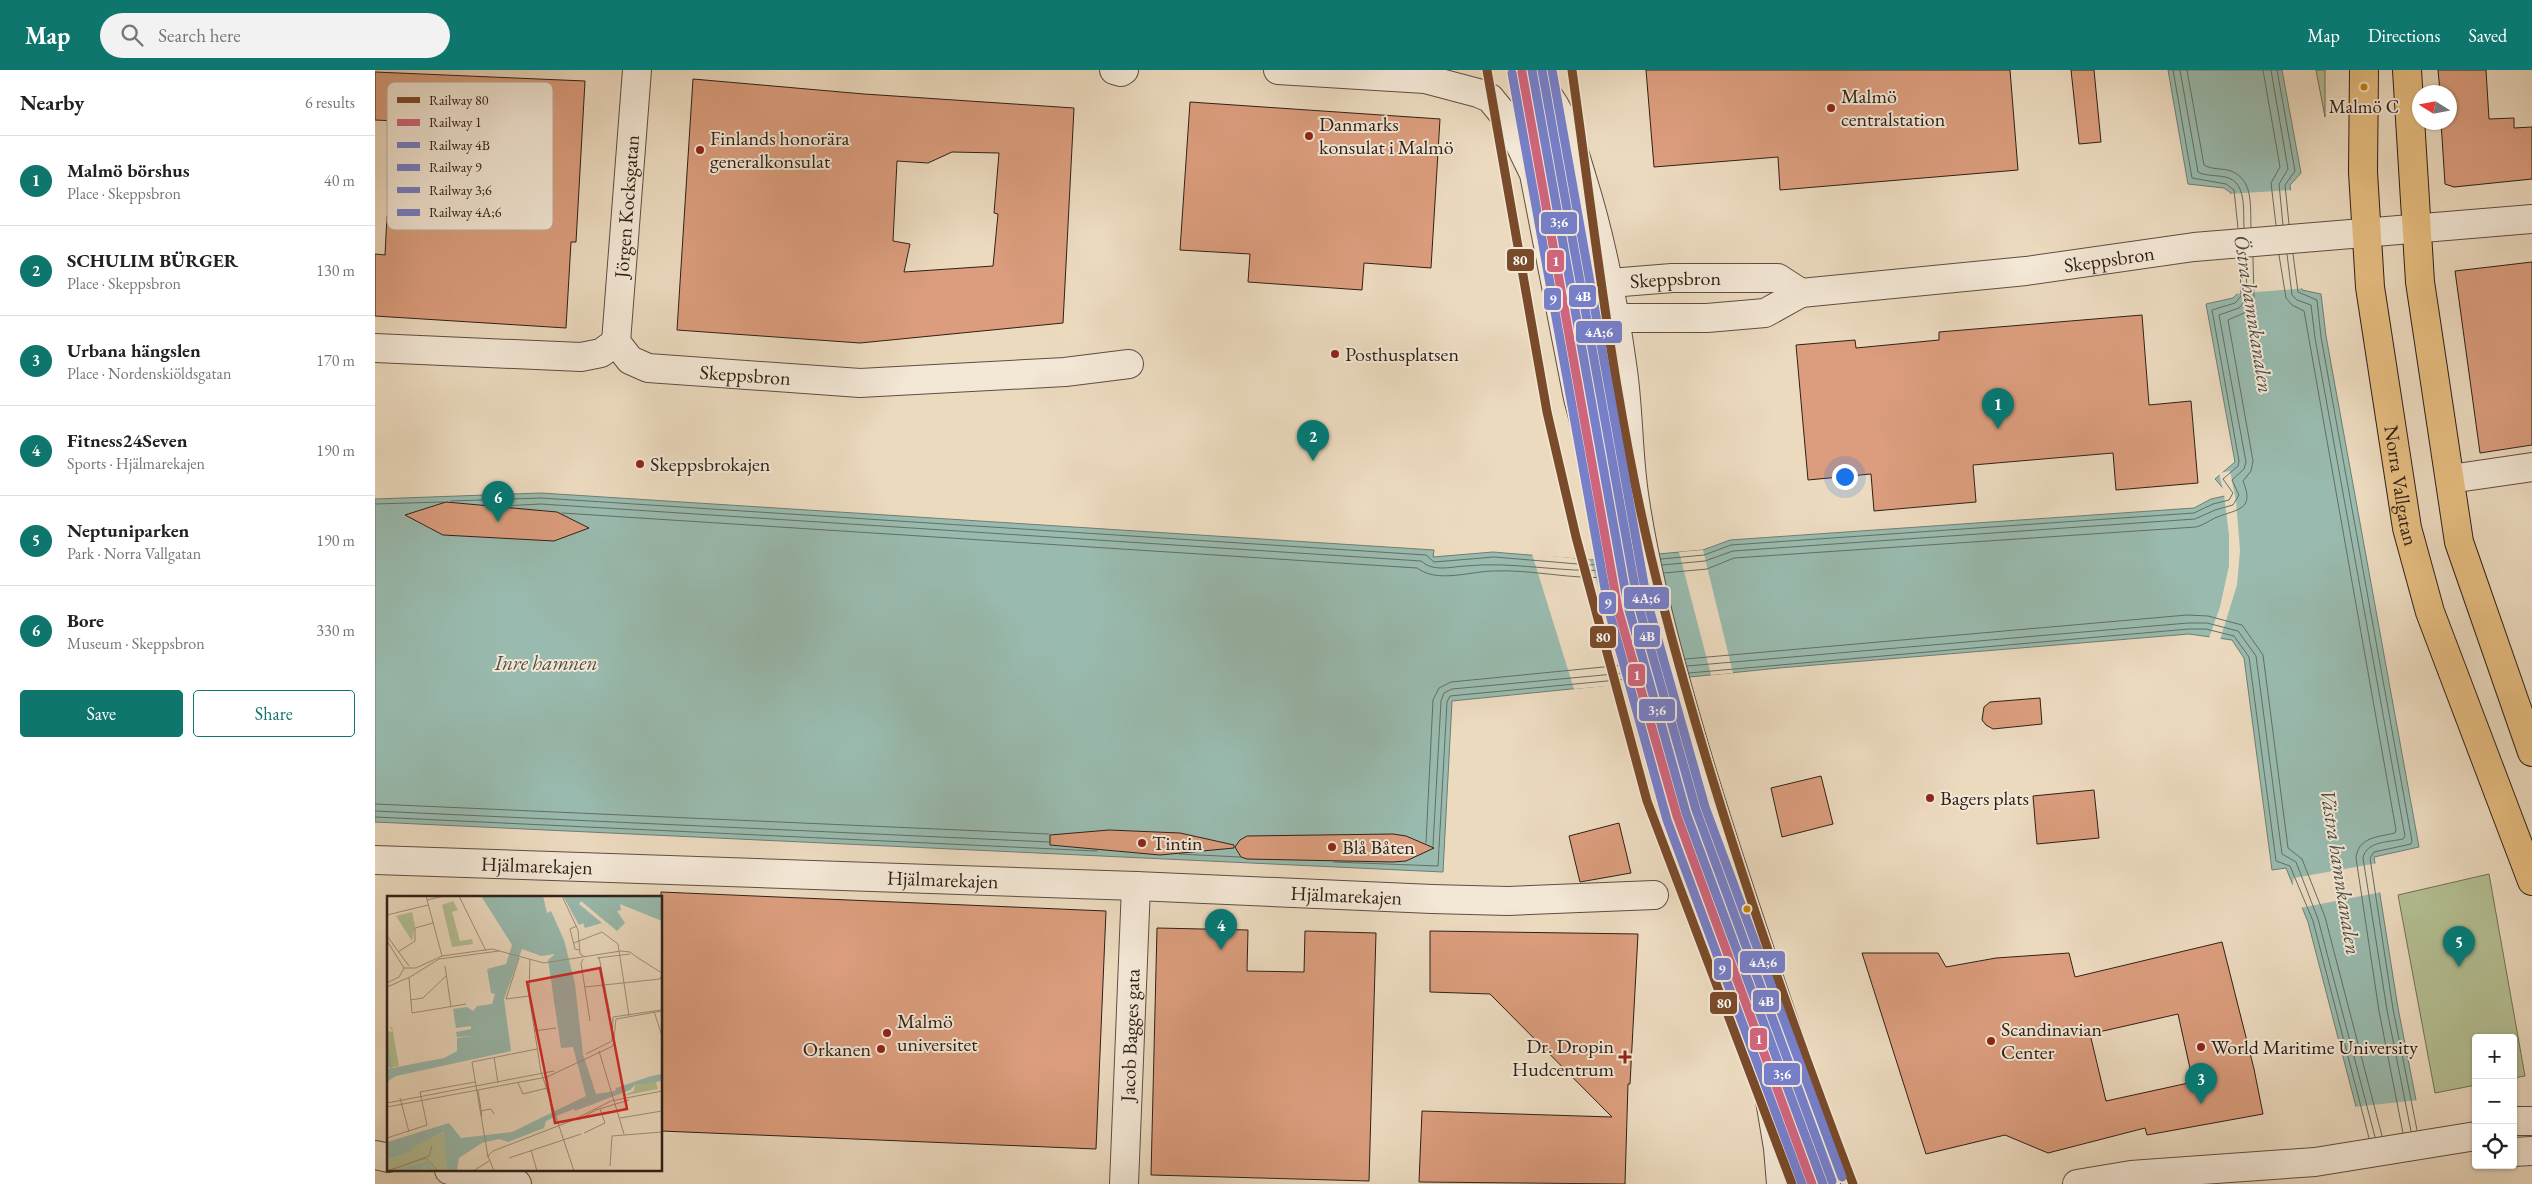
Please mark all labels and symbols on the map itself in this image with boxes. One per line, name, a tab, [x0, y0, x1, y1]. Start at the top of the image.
legend	[387, 82, 553, 230]
marker: Malmö C	[2359, 82, 2369, 92]
place label: Malmö centralstation	[1841, 83, 1946, 132]
north arrow	[2412, 85, 2457, 130]
text: Railway 80	[429, 91, 489, 109]
place label: Malmö C	[2329, 94, 2399, 119]
marker: Malmö centralstation	[1825, 102, 1837, 114]
place label: Danmarks konsulat i Malmö	[1319, 111, 1454, 160]
text: Railway 1	[429, 113, 482, 131]
place label: Finlands honorära generalkonsulat	[710, 125, 850, 174]
marker: Danmarks konsulat i Malmö	[1303, 130, 1315, 142]
street label: Jörgen Kocksgatan	[608, 133, 645, 281]
text: Railway 4B	[429, 136, 490, 154]
marker: Finlands honorära generalkonsulat	[694, 144, 706, 156]
text: Railway 9	[429, 158, 482, 176]
text: Railway 3;6	[429, 181, 492, 199]
text: Railway 4A;6	[429, 203, 502, 221]
line badge: 3;6	[1540, 211, 1578, 235]
text: 3;6	[1550, 213, 1569, 231]
water label: Östra hamnkanalen	[2228, 233, 2280, 395]
street label: Skeppsbron	[2062, 240, 2156, 278]
line badge: 80	[1506, 248, 1535, 272]
line badge: 1	[1546, 249, 1565, 273]
text: 80	[1513, 251, 1528, 269]
text: 1	[1552, 252, 1560, 270]
street label: Skeppsbron	[1629, 265, 1721, 294]
line badge: 4B	[1568, 284, 1597, 308]
line badge: 9	[1543, 287, 1562, 311]
text: 4B	[1575, 287, 1591, 305]
text: 9	[1549, 290, 1557, 308]
line badge: 4A;6	[1575, 320, 1623, 344]
text: 4A;6	[1585, 323, 1614, 341]
place label: Posthusplatsen	[1345, 341, 1459, 367]
marker: Posthusplatsen	[1329, 348, 1341, 360]
street label: Skeppsbron	[699, 359, 792, 391]
pin: 1	[1982, 388, 2014, 429]
pin: 2	[1297, 420, 1329, 461]
street label: Norra Vallgatan	[2378, 423, 2424, 549]
place label: Skeppsbrokajen	[650, 451, 771, 477]
marker: Skeppsbrokajen	[634, 458, 646, 470]
your location	[1832, 464, 1858, 490]
pin: 6	[482, 481, 514, 522]
line badge: 4A;6	[1623, 586, 1670, 610]
text: 4A;6	[1632, 589, 1661, 607]
line badge: 9	[1598, 591, 1617, 615]
text: 9	[1604, 594, 1612, 612]
line badge: 4B	[1633, 624, 1661, 648]
line badge: 80	[1589, 625, 1617, 649]
text: 4B	[1639, 627, 1655, 645]
text: 80	[1596, 628, 1611, 646]
water label: Inre hamnen	[493, 649, 598, 676]
line badge: 1	[1627, 663, 1646, 687]
text: 1	[1633, 666, 1641, 684]
line badge: 3;6	[1638, 698, 1676, 722]
text: 3;6	[1648, 701, 1667, 719]
place label: Bagers plats	[1940, 785, 2029, 811]
water label: Västra hamnkanalen	[2315, 787, 2367, 957]
marker: Bagers plats	[1924, 792, 1936, 804]
place label: Tintin	[1152, 830, 1203, 856]
place label: Blå Båten	[1342, 834, 1415, 860]
marker: Tintin	[1136, 837, 1148, 849]
marker: Blå Båten	[1326, 841, 1338, 853]
street label: Hjälmarekajen	[481, 851, 594, 880]
street label: Hjälmarekajen	[886, 864, 999, 894]
street label: Hjälmarekajen	[1290, 880, 1403, 911]
inset map	[387, 896, 663, 1172]
unlabelled marker	[1742, 904, 1752, 914]
pin: 4	[1205, 909, 1237, 950]
pin: 5	[2443, 926, 2475, 967]
line badge: 4A;6	[1739, 950, 1786, 974]
text: 4A;6	[1749, 953, 1778, 971]
line badge: 9	[1713, 957, 1732, 981]
text: 9	[1718, 960, 1726, 978]
street label: Jacob Bagges gata	[1114, 968, 1146, 1104]
line badge: 4B	[1752, 989, 1780, 1013]
line badge: 80	[1709, 991, 1738, 1015]
text: 4B	[1758, 992, 1774, 1010]
text: 80	[1717, 994, 1732, 1012]
place label: Malmö universitet	[897, 1008, 978, 1057]
place label: Scandinavian Center	[2001, 1016, 2102, 1065]
marker: Malmö universitet	[881, 1027, 893, 1039]
line badge: 1	[1749, 1027, 1768, 1051]
text: 1	[1755, 1030, 1763, 1048]
place label: Dr. Dropin Hudcentrum	[1512, 1033, 1614, 1082]
place label: World Maritime University	[2211, 1034, 2418, 1060]
marker: Scandinavian Center	[1985, 1035, 1997, 1047]
place label: Orkanen	[803, 1036, 871, 1062]
marker: World Maritime University	[2195, 1041, 2207, 1053]
marker: Orkanen	[875, 1043, 887, 1055]
marker: Dr. Dropin Hudcentrum	[1618, 1050, 1632, 1064]
line badge: 3;6	[1763, 1062, 1801, 1086]
pin: 3	[2185, 1063, 2217, 1104]
text: 3;6	[1773, 1065, 1792, 1083]

